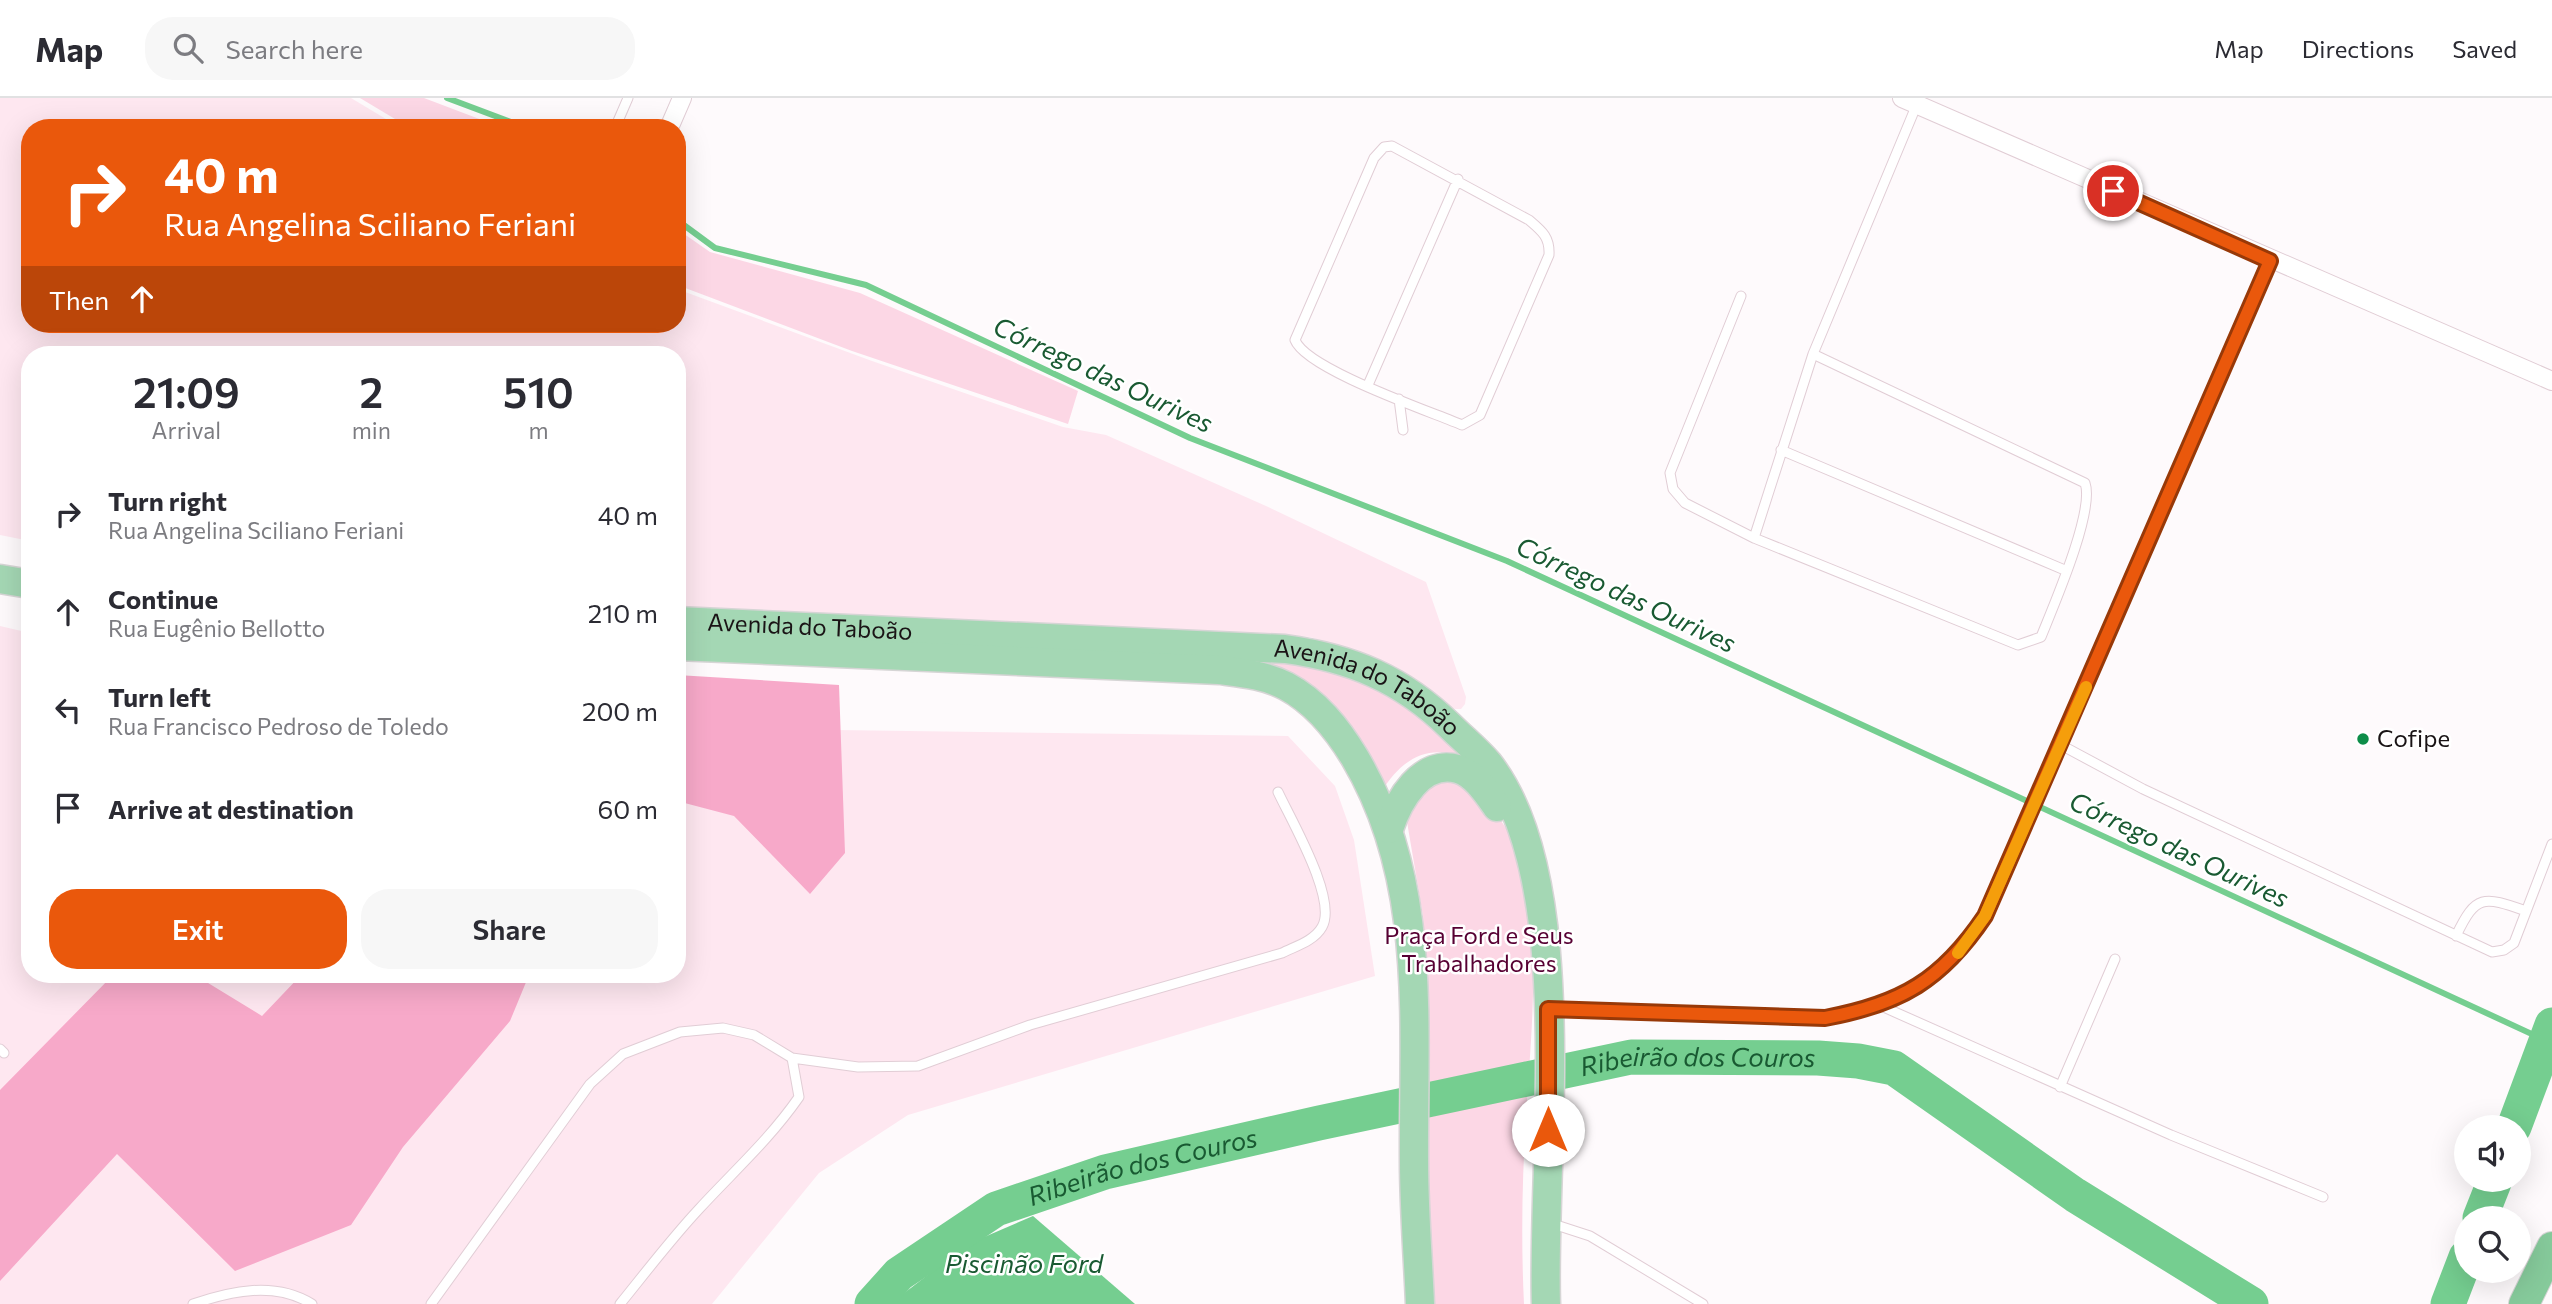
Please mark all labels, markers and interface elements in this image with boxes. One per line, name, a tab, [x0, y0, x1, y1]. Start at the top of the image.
search box	[145, 17, 635, 80]
text: Map	[35, 28, 103, 69]
icon: search	[169, 29, 207, 67]
text: Search here	[225, 33, 363, 64]
text: Map	[2214, 34, 2264, 63]
text: Directions	[2302, 34, 2414, 63]
text: Saved	[2452, 34, 2517, 63]
text: 40 m	[164, 143, 279, 203]
icon: right	[49, 147, 140, 238]
pin	[2083, 161, 2143, 221]
icon: arrive	[2094, 172, 2132, 210]
text: Rua Angelina Sciliano Feriani	[164, 203, 576, 243]
icon: ahead	[123, 280, 161, 318]
text: Then	[49, 284, 109, 315]
water label: Córrego das Ourives	[989, 309, 1218, 438]
text: 21:09	[133, 365, 240, 417]
text: 2	[360, 365, 383, 417]
text: 510	[503, 365, 574, 417]
text: Arrival	[152, 416, 221, 444]
text: min	[352, 416, 391, 444]
text: m	[528, 416, 549, 444]
text: Turn right	[108, 485, 227, 516]
icon: right	[49, 495, 87, 533]
text: 40 m	[598, 499, 658, 530]
text: Rua Angelina Sciliano Feriani	[108, 516, 404, 544]
water label: Córrego das Ourives	[1512, 529, 1741, 658]
text: Continue	[108, 583, 218, 614]
icon: ahead	[49, 593, 87, 631]
text: 210 m	[588, 597, 658, 628]
street label: Avenida do Taboão	[707, 606, 913, 645]
text: Rua Eugênio Bellotto	[108, 614, 325, 642]
street label: Avenida do Taboão	[1273, 632, 1467, 741]
text: Turn left	[108, 681, 211, 712]
icon: left	[49, 691, 87, 729]
text: 200 m	[582, 695, 658, 726]
text: Rua Francisco Pedroso de Toledo	[108, 712, 449, 740]
place label: Cofipe	[2377, 723, 2450, 752]
marker: Cofipe	[2355, 731, 2371, 747]
water label: Córrego das Ourives	[2065, 784, 2294, 913]
icon: arrive	[49, 789, 87, 827]
text: Arrive at destination	[108, 793, 354, 824]
text: 60 m	[598, 793, 658, 824]
button: Exit	[49, 889, 347, 969]
button: Share	[361, 889, 658, 969]
park label: Praça Ford e Seus Trabalhadores	[1384, 920, 1574, 977]
water label: Ribeirão dos Couros	[1577, 1040, 1816, 1081]
position arrow	[1511, 1093, 1585, 1167]
map controls	[2454, 1115, 2531, 1283]
button: sound	[2454, 1115, 2531, 1192]
water label: Ribeirão dos Couros	[1023, 1121, 1260, 1211]
button: search	[2454, 1206, 2531, 1283]
water label: Piscinão Ford	[945, 1247, 1104, 1278]

